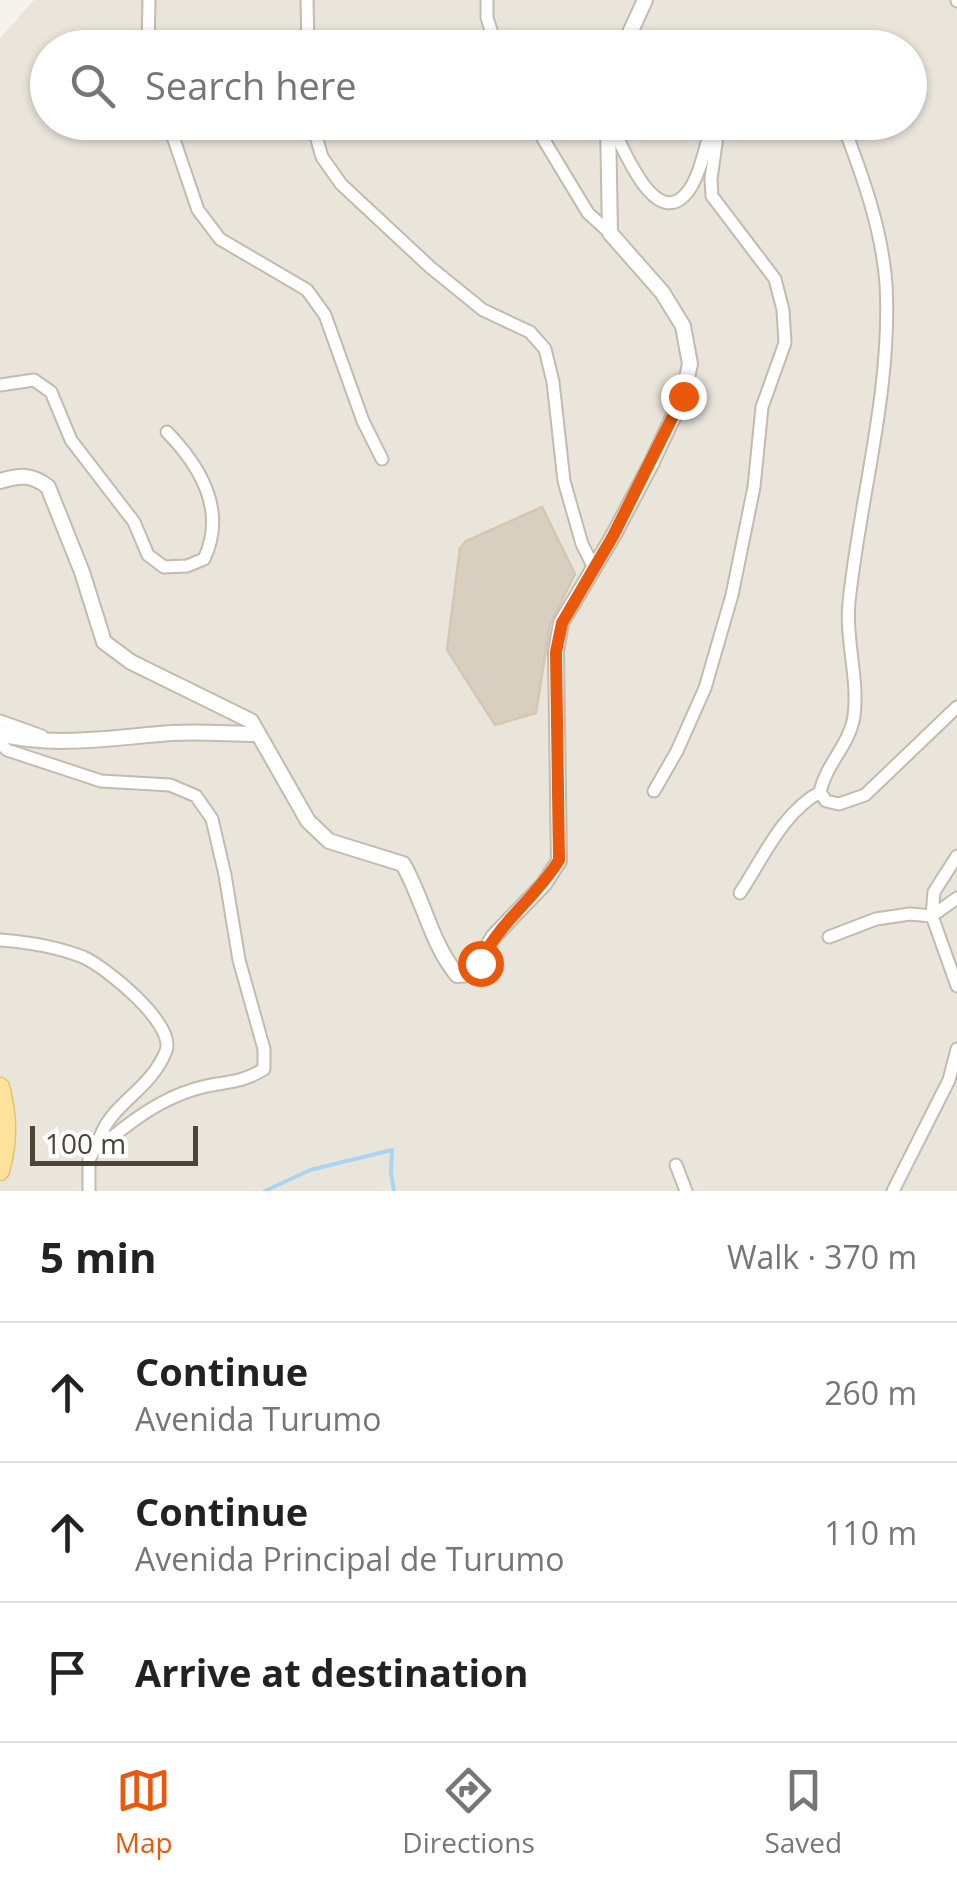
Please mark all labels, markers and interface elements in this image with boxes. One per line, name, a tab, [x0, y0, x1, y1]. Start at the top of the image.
search box	[30, 30, 927, 140]
icon: search	[65, 58, 120, 113]
text: Search here	[145, 59, 357, 111]
route end	[661, 374, 707, 420]
route start	[458, 941, 504, 987]
scale bar	[30, 1121, 198, 1166]
text: 100 m	[45, 1124, 126, 1162]
text: 5 min	[40, 1228, 157, 1285]
text: Walk · 370 m	[727, 1235, 917, 1278]
text: Continue	[135, 1345, 308, 1397]
icon: ahead	[40, 1365, 95, 1420]
text: 260 m	[824, 1371, 917, 1414]
text: Avenida Turumo	[135, 1397, 381, 1440]
text: Continue	[135, 1485, 308, 1537]
icon: ahead	[40, 1505, 95, 1560]
text: 110 m	[824, 1511, 917, 1554]
text: Avenida Principal de Turumo	[135, 1537, 564, 1580]
icon: arrive	[40, 1645, 95, 1700]
text: Arrive at destination	[135, 1646, 529, 1698]
tab: Map	[115, 1763, 173, 1861]
tab: Directions	[402, 1763, 535, 1861]
tab: Saved	[764, 1763, 842, 1861]

